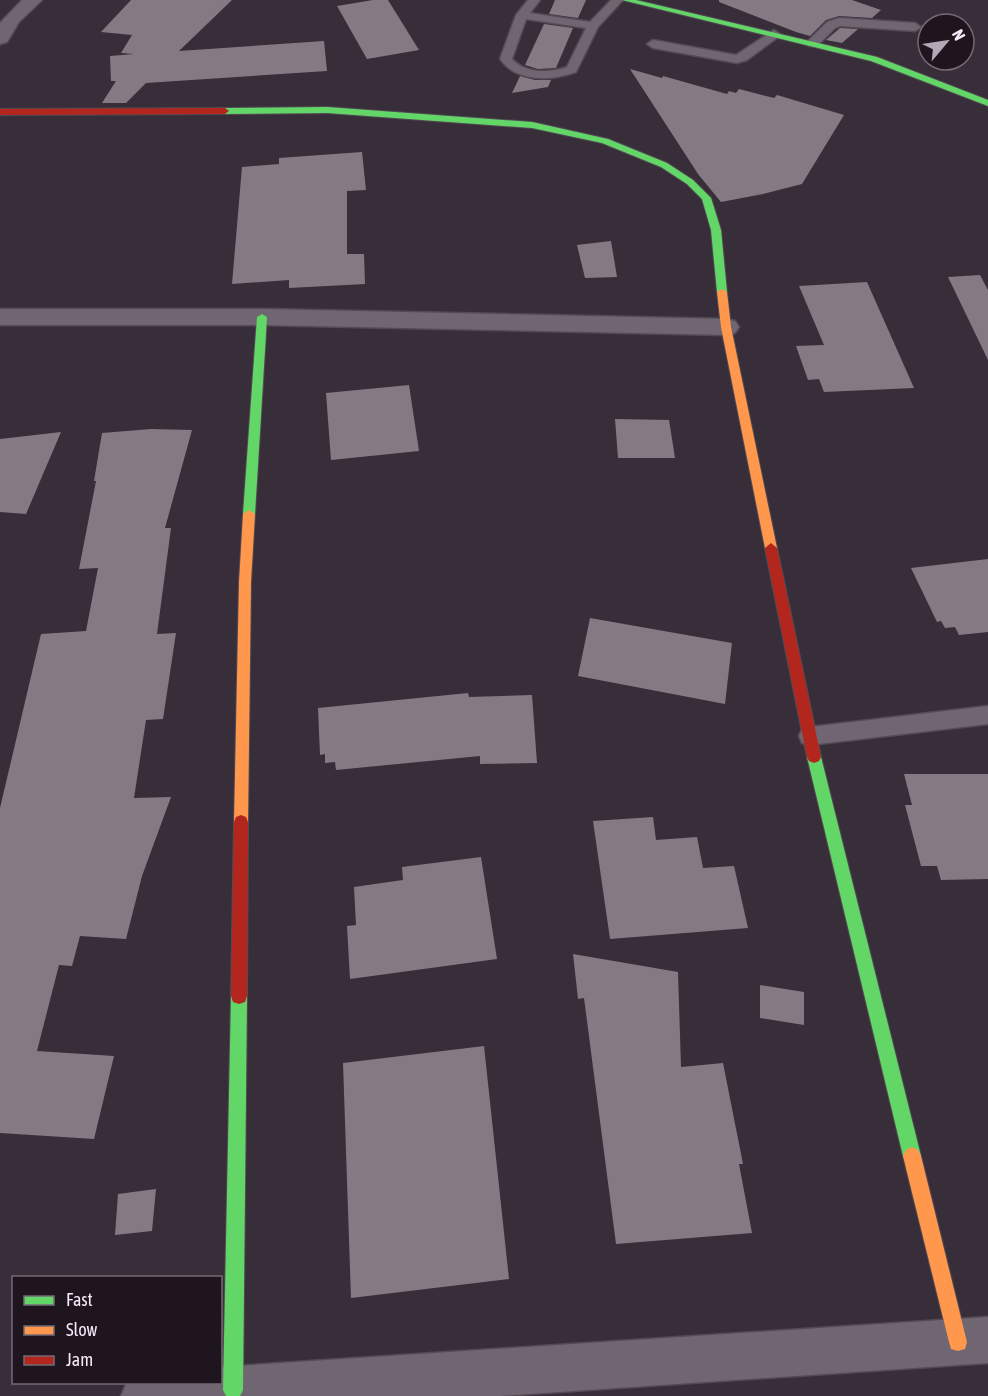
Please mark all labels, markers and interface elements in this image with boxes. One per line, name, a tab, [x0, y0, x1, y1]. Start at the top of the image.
north arrow	[916, 12, 976, 72]
text: N	[949, 26, 969, 43]
legend	[12, 1276, 222, 1384]
text: Fast	[66, 1289, 93, 1310]
text: Slow	[66, 1319, 97, 1340]
text: Jam	[66, 1349, 93, 1370]

